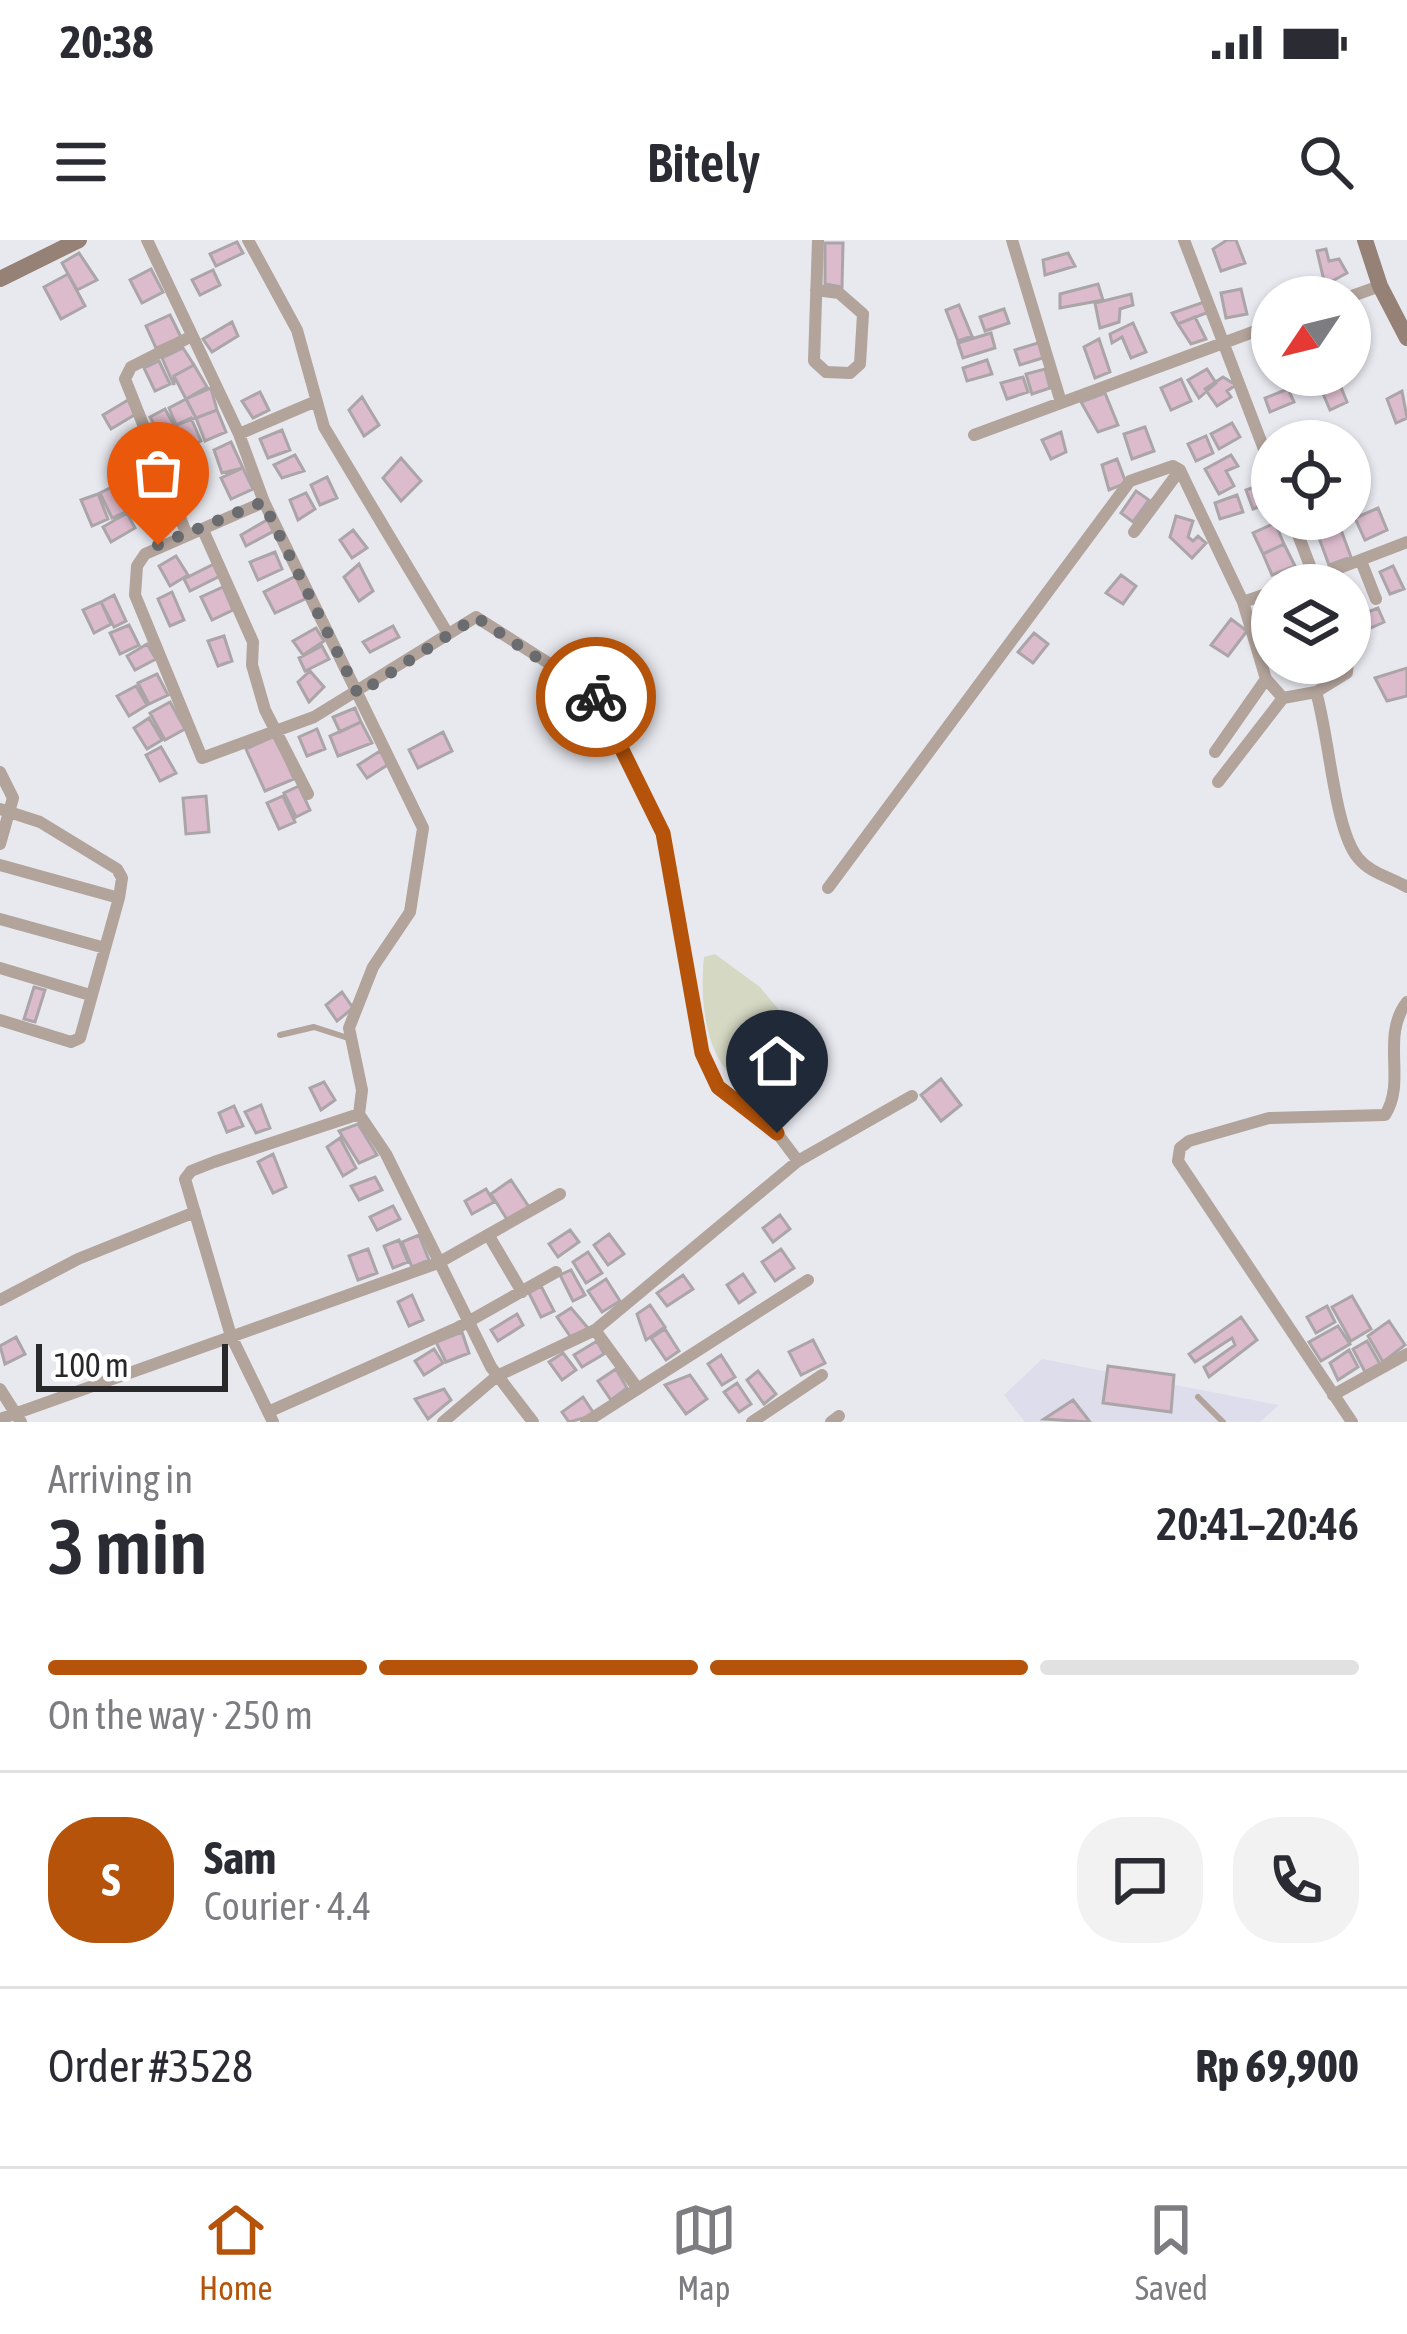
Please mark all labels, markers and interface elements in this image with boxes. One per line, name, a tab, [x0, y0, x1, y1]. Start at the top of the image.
text: 20:38	[60, 16, 154, 68]
icon: menu	[48, 129, 114, 195]
icon: search	[1293, 129, 1359, 195]
text: Bitely	[647, 132, 760, 193]
north arrow	[1251, 276, 1371, 396]
map controls	[1251, 276, 1371, 684]
button: locate	[1251, 420, 1371, 540]
pin	[107, 422, 209, 545]
icon: bag	[125, 440, 191, 506]
button: layers	[1251, 564, 1371, 684]
courier	[536, 637, 656, 757]
icon: bike	[563, 664, 629, 730]
pin	[726, 1010, 828, 1133]
icon: home	[744, 1028, 810, 1094]
scale bar	[36, 1338, 228, 1391]
text: 100 m	[54, 1346, 129, 1384]
text: Arriving in	[48, 1457, 193, 1501]
text: 20:41–20:46	[1156, 1498, 1359, 1550]
text: 3 min	[48, 1501, 207, 1591]
text: On the way · 250 m	[48, 1693, 313, 1737]
button: chat	[1077, 1817, 1203, 1943]
button: phone	[1233, 1817, 1359, 1943]
text: Sam	[204, 1832, 276, 1884]
text: S	[102, 1854, 120, 1906]
text: Courier · 4.4	[204, 1884, 371, 1928]
text: Order #3528	[48, 2040, 253, 2092]
text: Rp 69,900	[1195, 2040, 1359, 2092]
tab: Home	[199, 2197, 273, 2307]
tab: Map	[671, 2197, 737, 2307]
tab: Saved	[1135, 2197, 1208, 2307]

